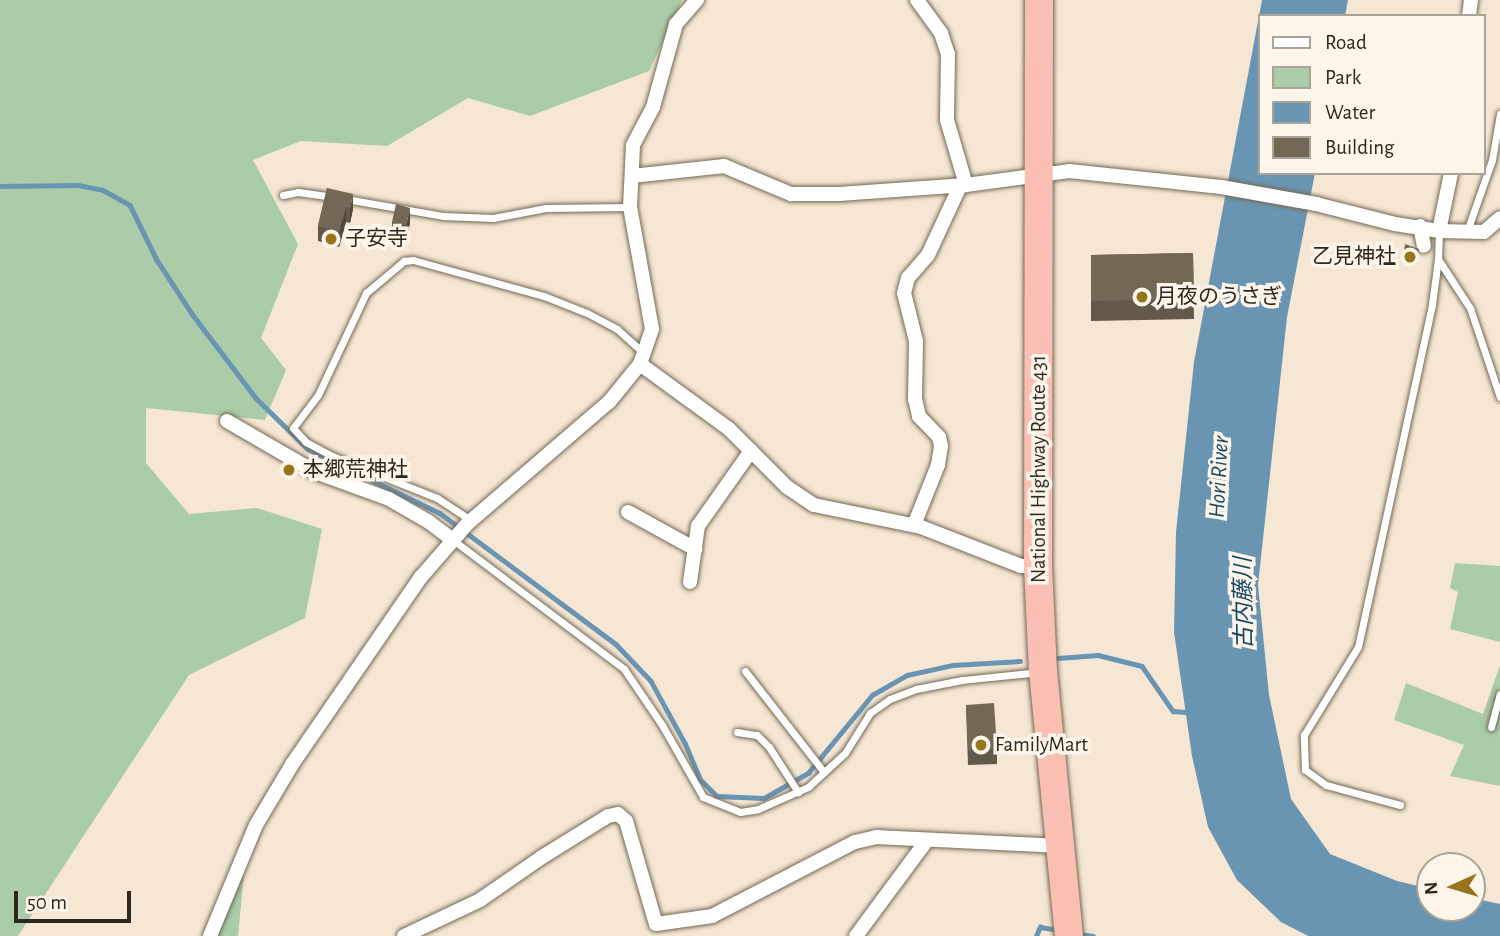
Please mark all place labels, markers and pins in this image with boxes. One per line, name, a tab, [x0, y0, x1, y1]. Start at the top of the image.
place label: 子安寺	[345, 226, 408, 252]
marker: 子安寺	[323, 231, 339, 247]
place label: 乙見神社	[1312, 244, 1396, 270]
marker: 乙見神社	[1402, 249, 1418, 265]
place label: 月夜のうさぎ	[1156, 284, 1282, 310]
marker: 月夜のうさぎ	[1134, 289, 1150, 305]
place label: 本郷荒神社	[303, 457, 408, 483]
marker: 本郷荒神社	[281, 462, 297, 478]
place label: FamilyMart	[995, 732, 1088, 758]
marker: FamilyMart	[973, 737, 989, 753]

